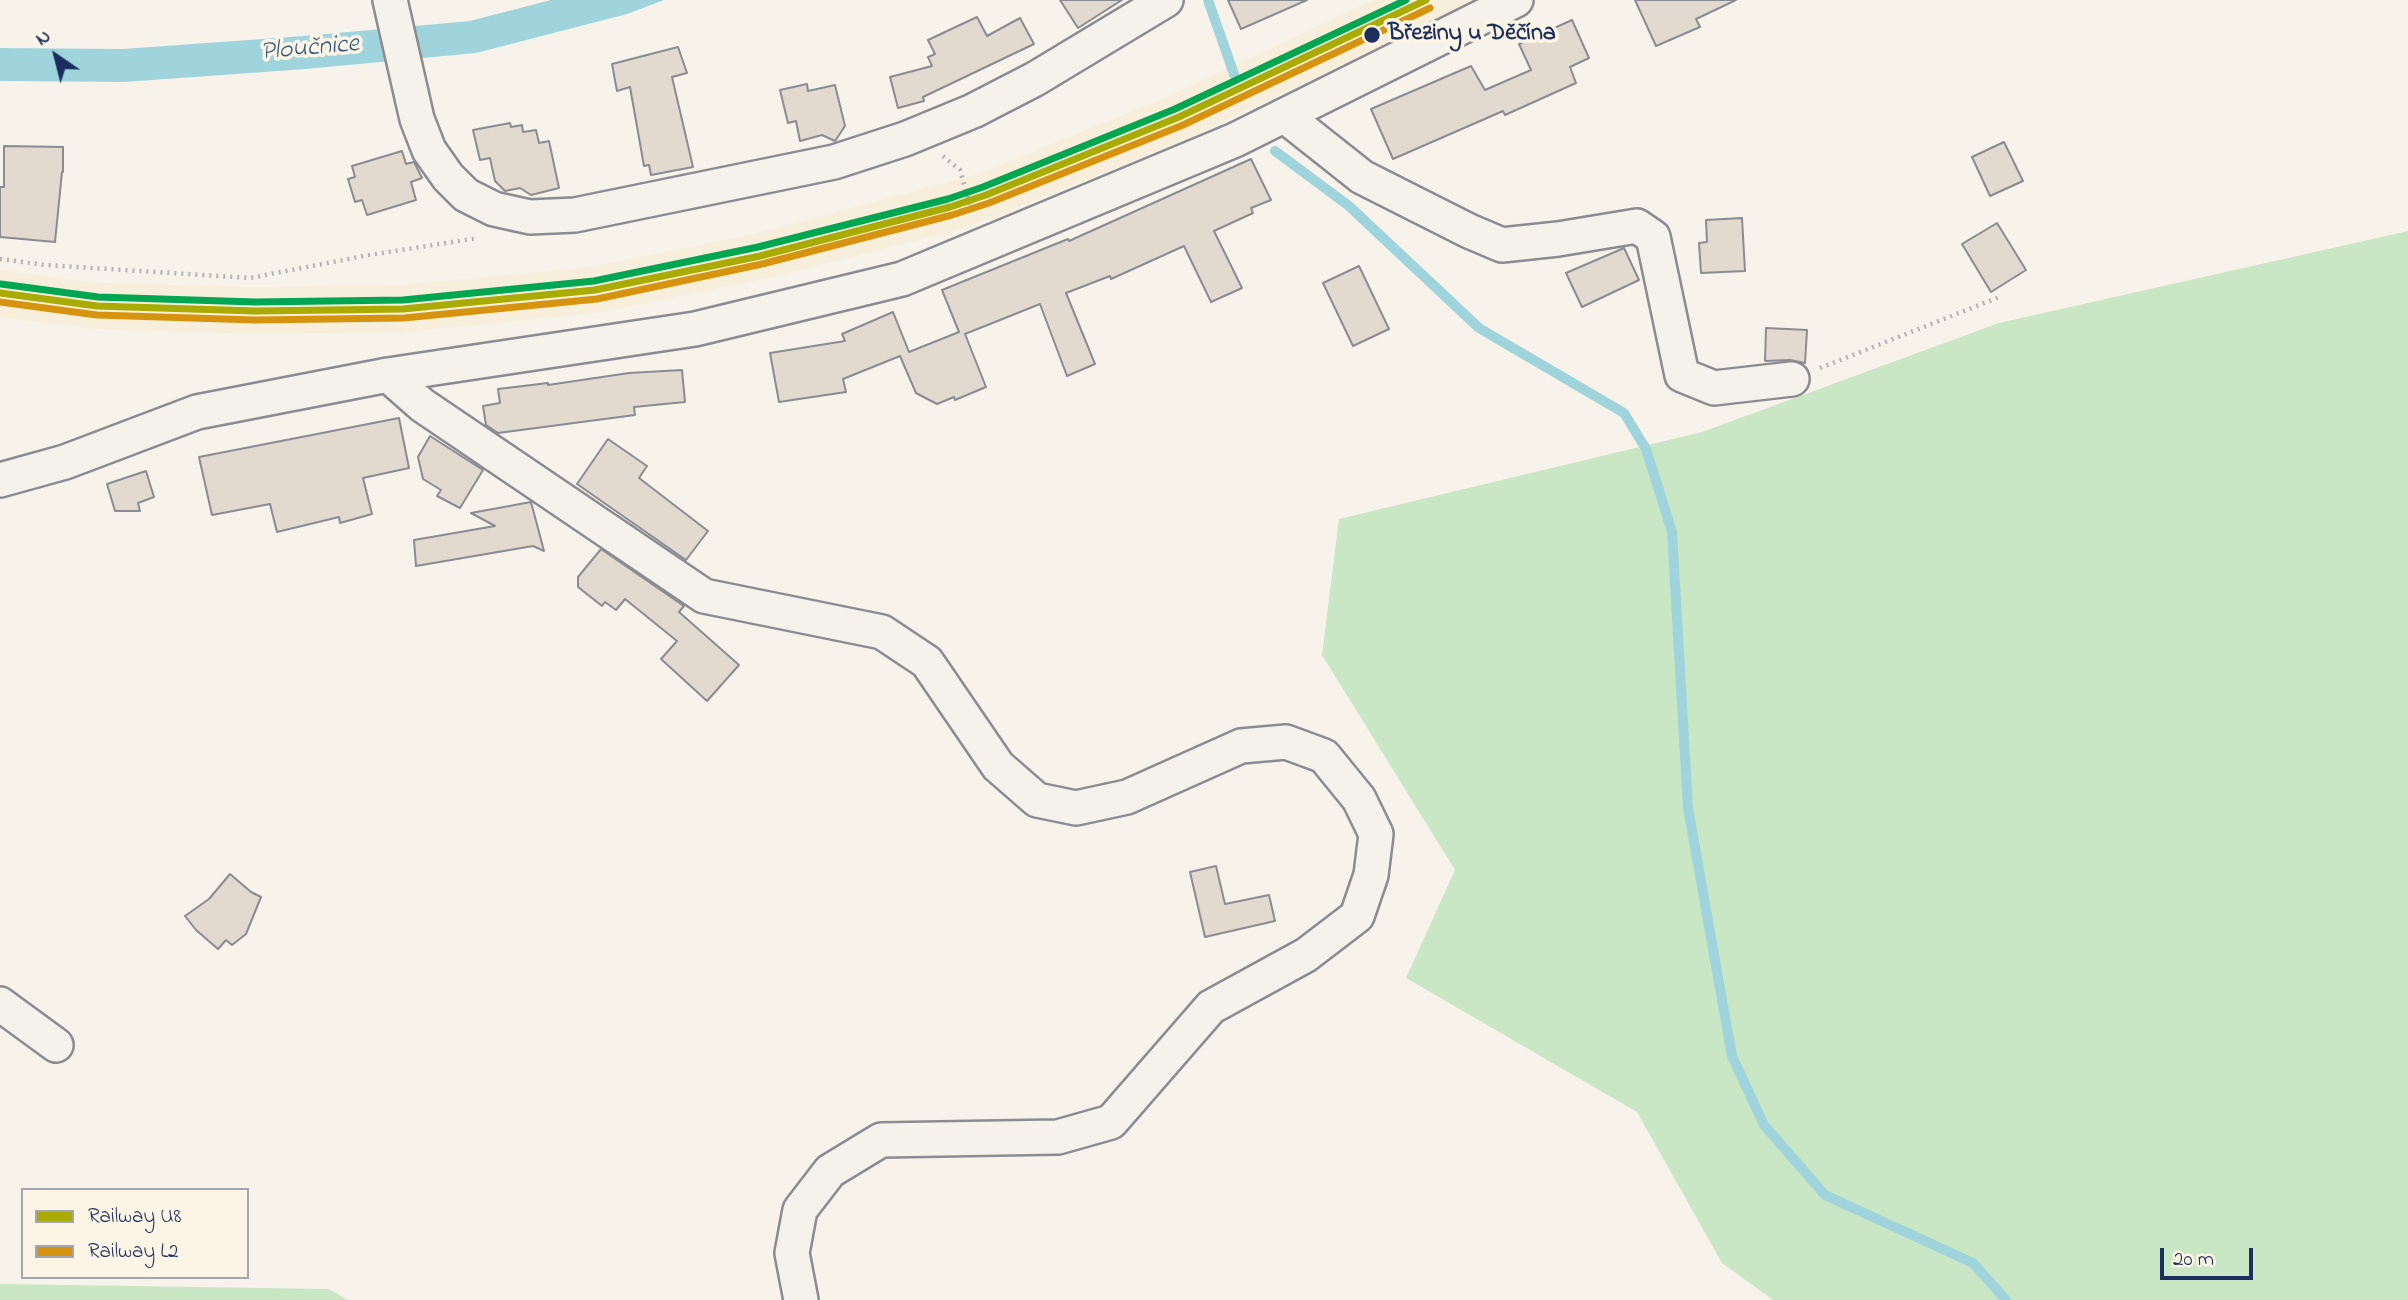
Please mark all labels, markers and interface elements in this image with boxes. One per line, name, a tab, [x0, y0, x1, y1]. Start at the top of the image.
north arrow	[21, 21, 91, 91]
place label: Březiny u Děčína	[1388, 21, 1556, 49]
text: N	[31, 24, 57, 53]
marker: Březiny u Děčína	[1362, 25, 1382, 45]
water label: Ploučnice	[260, 30, 360, 70]
legend	[21, 1188, 248, 1279]
text: Railway U8	[88, 1202, 181, 1232]
scale bar	[2163, 1234, 2256, 1278]
text: Railway L2	[88, 1237, 179, 1267]
text: 20 m	[2173, 1245, 2214, 1275]

